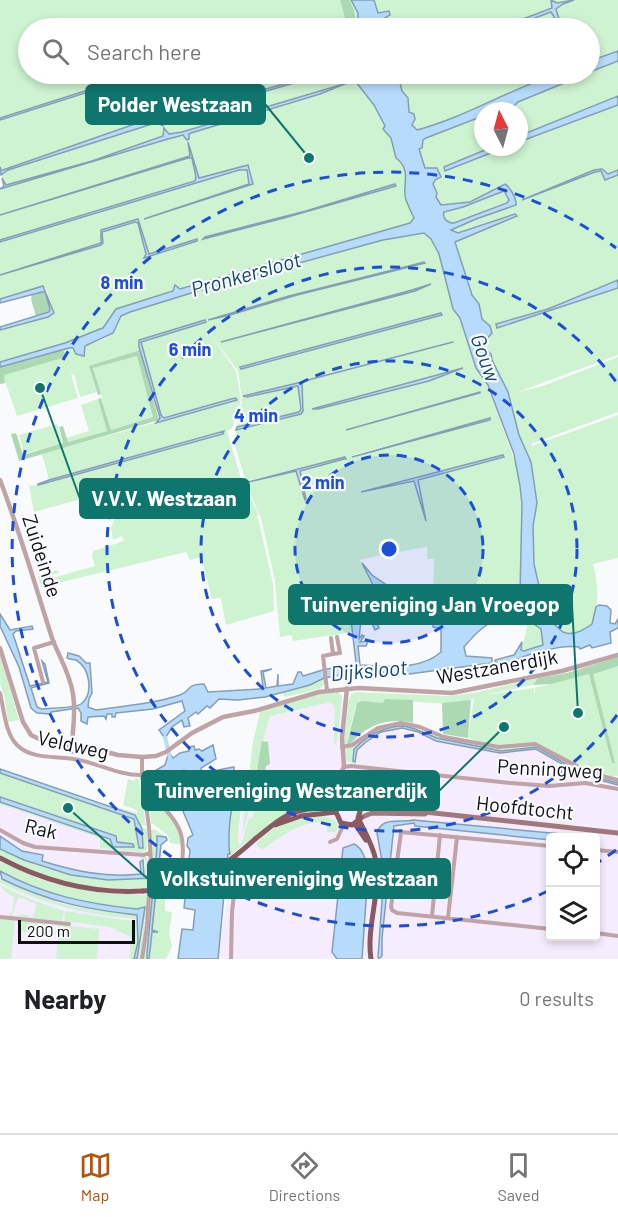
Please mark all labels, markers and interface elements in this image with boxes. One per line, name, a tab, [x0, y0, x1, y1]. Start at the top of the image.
search box	[18, 18, 600, 84]
icon: search	[39, 35, 72, 68]
text: Search here	[87, 38, 201, 64]
callout: Polder Westzaan	[86, 85, 265, 124]
text: Polder Westzaan	[98, 91, 252, 116]
north arrow	[474, 102, 528, 156]
water label: Pronkersloot	[188, 246, 304, 301]
text: 8 min	[101, 271, 143, 293]
water label: Gouw	[466, 330, 507, 385]
text: 6 min	[169, 338, 211, 360]
text: 4 min	[234, 404, 278, 426]
text: 2 min	[301, 471, 345, 493]
callout: V.V.V. Westzaan	[80, 479, 249, 518]
text: V.V.V. Westzaan	[91, 485, 237, 510]
street label: Zuideinde	[18, 511, 68, 600]
centre of rings	[379, 539, 399, 559]
callout: Tuinvereniging Jan Vroegop	[289, 585, 572, 624]
text: Tuinvereniging Jan Vroegop	[300, 591, 560, 616]
street label: Westzanerdijk	[434, 644, 559, 688]
water label: Dijksloot	[329, 654, 409, 685]
street label: Veldweg	[35, 725, 111, 763]
street label: Penningweg	[497, 753, 603, 783]
callout: Tuinvereniging Westzanerdijk	[142, 771, 439, 810]
text: Tuinvereniging Westzanerdijk	[154, 777, 428, 802]
street label: Hoofdtocht	[475, 790, 575, 824]
street label: Rak	[23, 813, 60, 843]
map controls	[546, 833, 600, 941]
button: locate	[546, 833, 600, 887]
callout: Volkstuinvereniging Westzaan	[148, 859, 450, 898]
text: Volkstuinvereniging Westzaan	[160, 865, 438, 890]
button: layers	[546, 887, 600, 941]
scale bar	[18, 917, 135, 944]
text: 200 m	[27, 921, 70, 940]
text: Nearby	[24, 983, 106, 1014]
text: 0 results	[519, 986, 594, 1010]
tab: Map	[79, 1149, 112, 1204]
tab: Directions	[269, 1149, 340, 1204]
tab: Saved	[497, 1149, 539, 1204]

